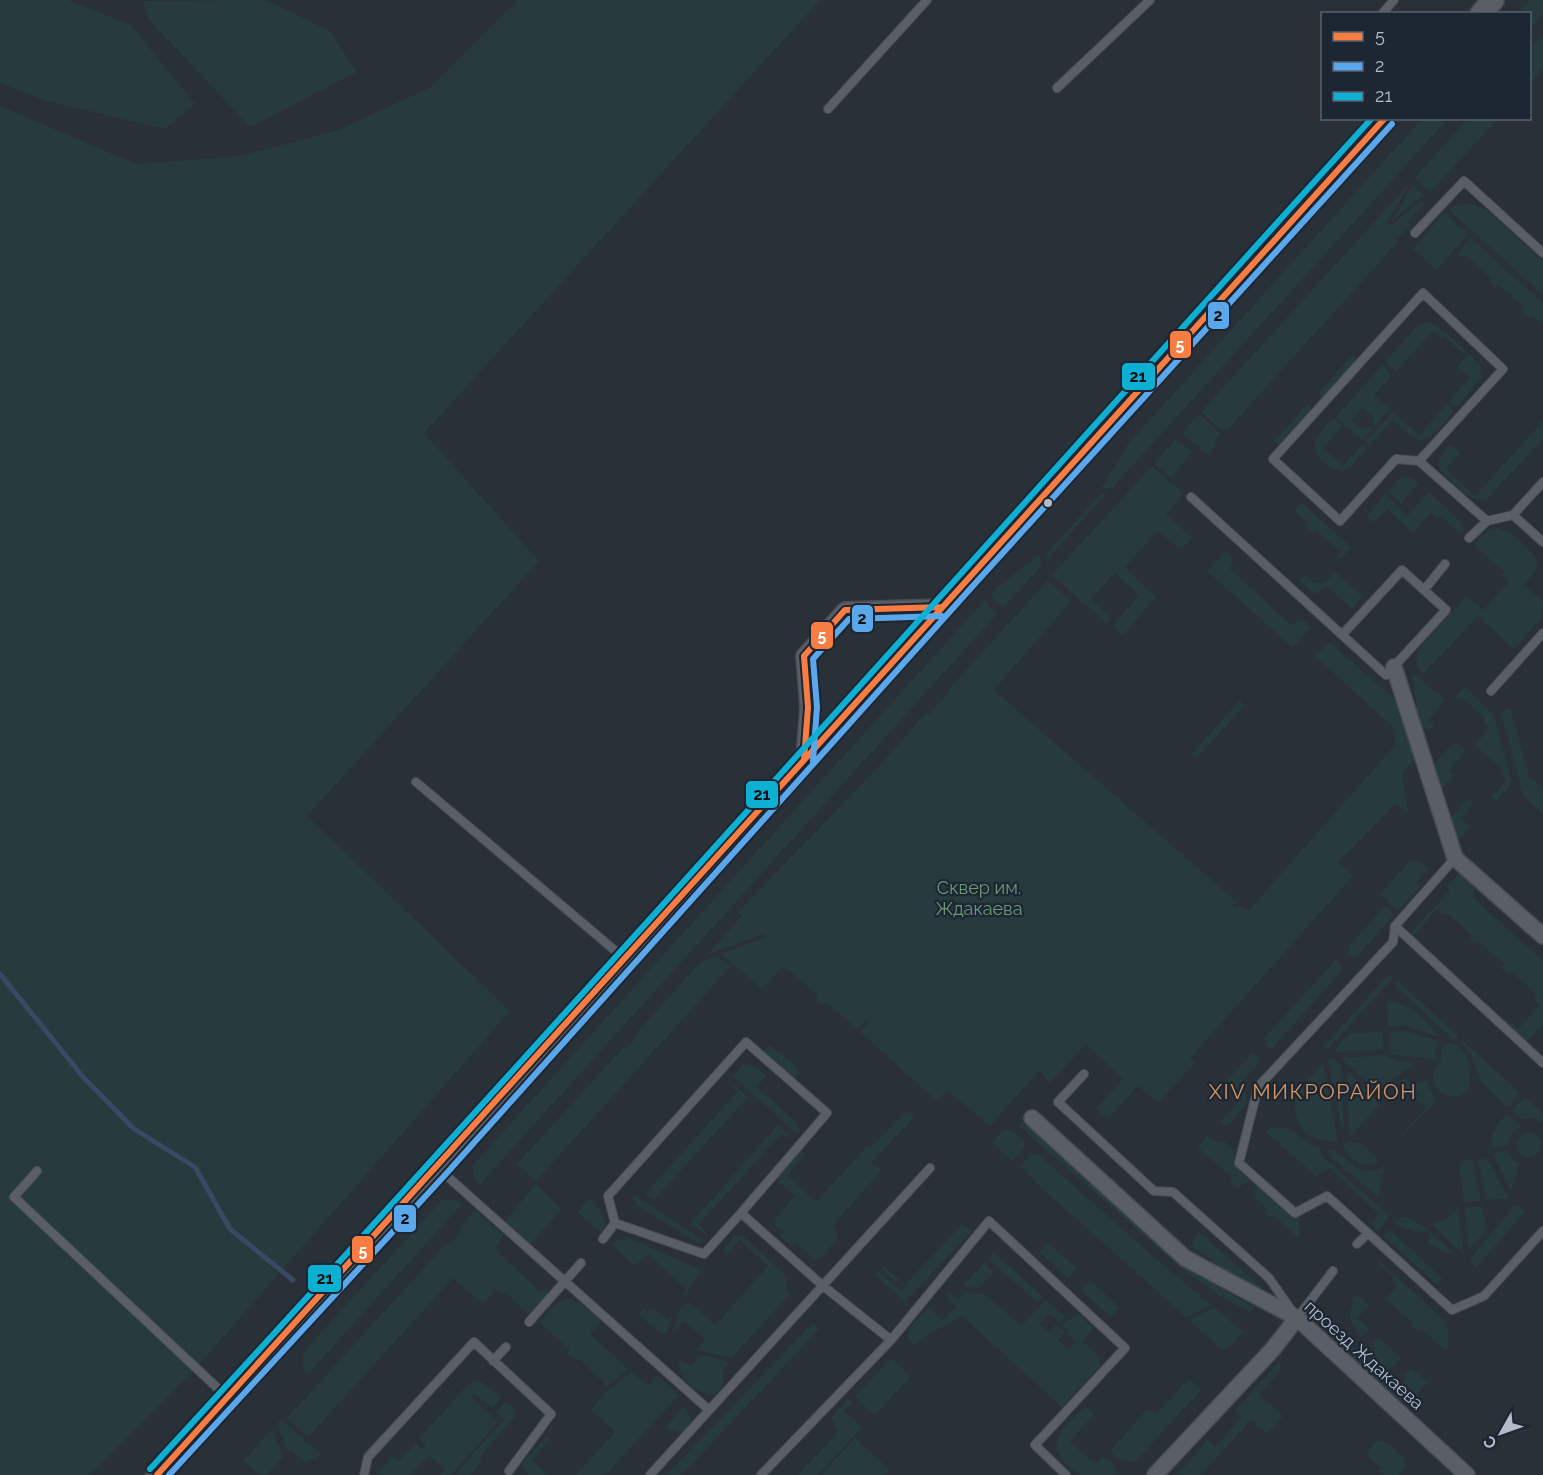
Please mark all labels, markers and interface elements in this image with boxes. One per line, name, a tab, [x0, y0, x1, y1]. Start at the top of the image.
legend	[1321, 12, 1531, 120]
text: 5	[1375, 25, 1385, 46]
text: 2	[1375, 55, 1384, 76]
text: 21	[1375, 85, 1392, 106]
line badge: 2	[1207, 301, 1230, 330]
text: 2	[1213, 306, 1223, 325]
line badge: 5	[1169, 330, 1192, 359]
text: 5	[1176, 335, 1185, 354]
line badge: 21	[1121, 362, 1156, 391]
text: 21	[1130, 367, 1147, 386]
unlabelled marker	[1042, 497, 1054, 509]
line badge: 2	[851, 604, 874, 633]
text: 2	[857, 609, 867, 628]
line badge: 5	[810, 621, 834, 650]
text: 5	[818, 626, 827, 645]
line badge: 21	[745, 780, 779, 809]
text: 21	[754, 785, 771, 804]
park label: Сквер им. Ждакаева	[935, 877, 1023, 919]
district label: XIV МИКРОРАЙОН	[1209, 1079, 1417, 1104]
line badge: 2	[393, 1204, 417, 1233]
text: 2	[400, 1209, 410, 1228]
line badge: 5	[351, 1235, 374, 1264]
text: 5	[359, 1241, 368, 1260]
line badge: 21	[307, 1264, 342, 1293]
text: 21	[317, 1269, 334, 1288]
street label: проезд Ждакаева	[1300, 1296, 1428, 1414]
north arrow	[1471, 1403, 1531, 1463]
text: С	[1479, 1432, 1501, 1453]

